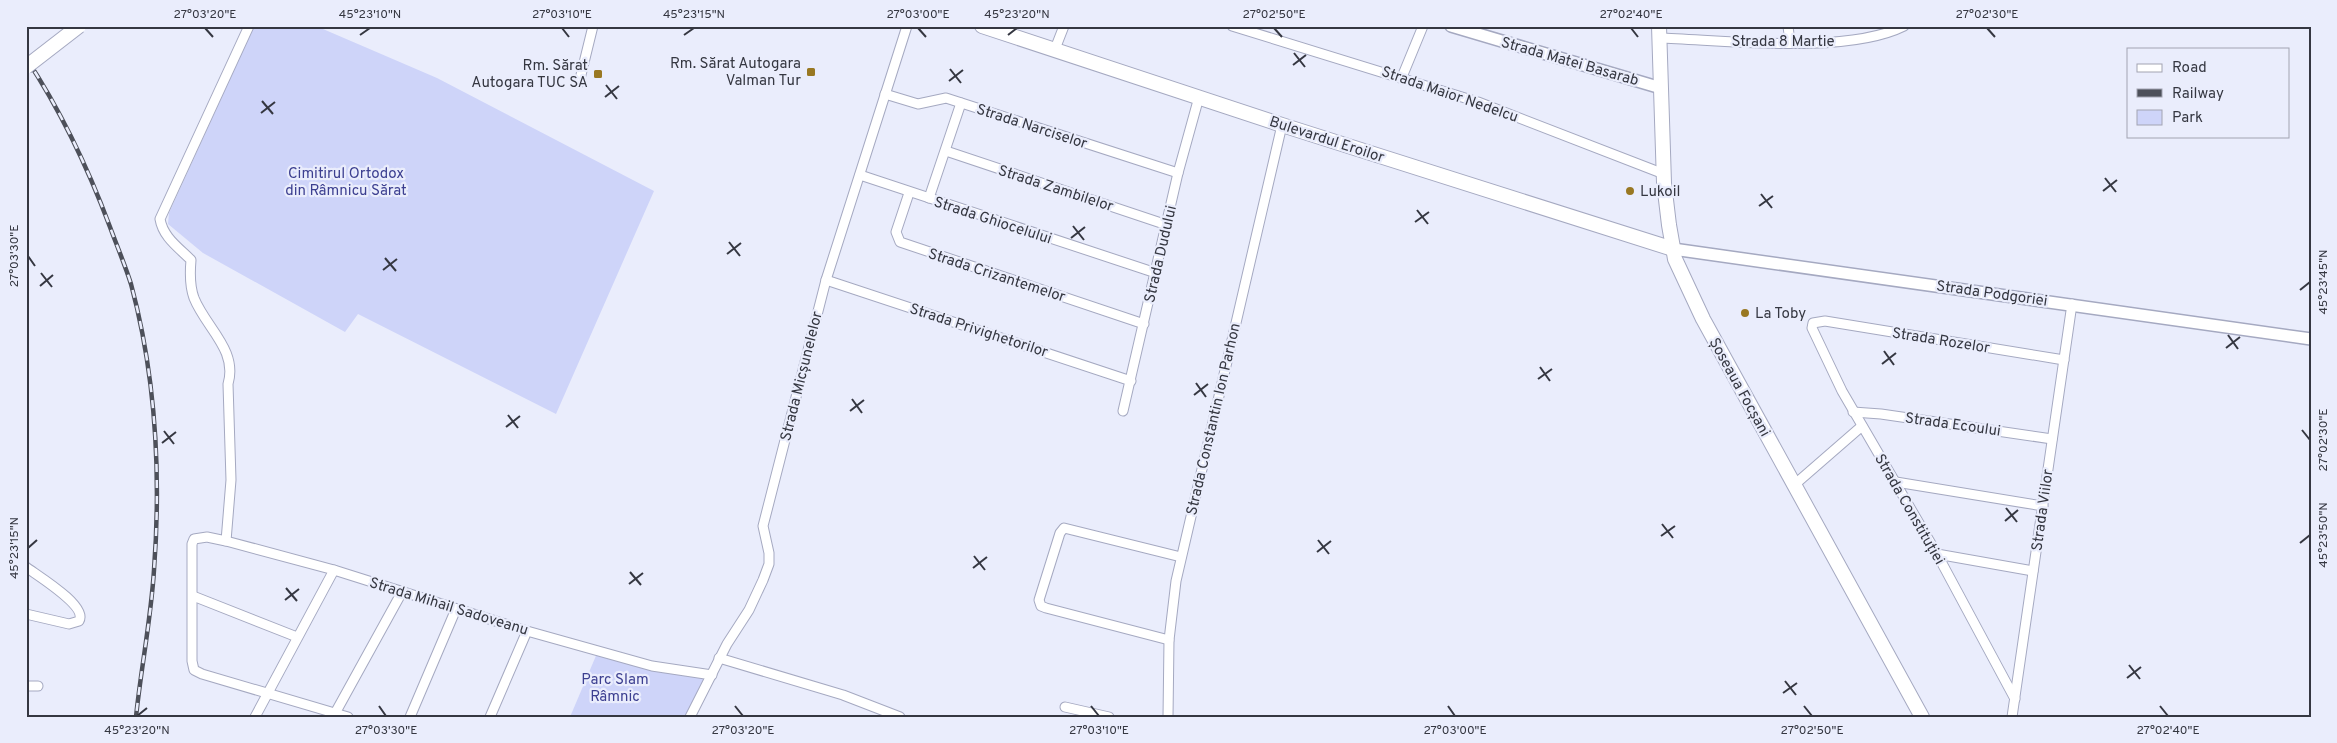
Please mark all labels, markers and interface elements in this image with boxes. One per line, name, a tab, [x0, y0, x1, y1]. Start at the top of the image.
text: 27°03'20"E	[174, 7, 236, 23]
text: 45°23'10"N	[339, 7, 401, 23]
text: 27°03'10"E	[532, 7, 592, 23]
text: 45°23'15"N	[663, 7, 725, 23]
text: 27°03'00"E	[886, 7, 950, 23]
text: 45°23'20"N	[984, 7, 1050, 23]
text: 27°02'50"E	[1242, 7, 1306, 23]
text: 27°02'40"E	[1599, 7, 1663, 23]
text: 27°02'30"E	[1956, 7, 2018, 23]
street label: Strada 8 Martie	[1731, 33, 1835, 52]
street label: Strada Matei Basarab	[1499, 34, 1641, 91]
legend	[2127, 48, 2290, 138]
place label: Rm. Sărat Autogara Valman Tur	[670, 55, 801, 91]
place label: Rm. Sărat Autogara TUC SA	[471, 57, 588, 93]
text: Road	[2172, 59, 2207, 78]
street label: Strada Maior Nedelcu	[1379, 63, 1520, 128]
marker: Rm. Sărat Autogara Valman Tur	[805, 66, 817, 78]
marker: Rm. Sărat Autogara TUC SA	[592, 68, 604, 80]
text: Railway	[2172, 85, 2224, 104]
street label: Strada Narciselor	[974, 101, 1090, 154]
text: Park	[2172, 109, 2203, 128]
street label: Bulevardul Eroilor	[1267, 113, 1387, 168]
street label: Strada Zambilelor	[995, 162, 1116, 217]
park label: Cimitirul Ortodox din Râmnicu Sărat	[285, 165, 407, 201]
place label: Lukoil	[1640, 183, 1680, 202]
marker: Lukoil	[1624, 185, 1636, 197]
street label: Strada Ghiocelului	[931, 193, 1054, 249]
street label: Strada Dudului	[1141, 204, 1182, 305]
text: 27°03'30"E	[7, 225, 23, 287]
street label: Strada Crizantemelor	[925, 245, 1068, 308]
text: 45°23'45"N	[2316, 249, 2332, 315]
street label: Strada Podgoriei	[1935, 277, 2049, 312]
street label: Strada Privighetorilor	[907, 300, 1050, 363]
place label: La Toby	[1755, 305, 1806, 324]
marker: La Toby	[1739, 307, 1751, 319]
street label: Strada Micșunelelor	[777, 309, 828, 443]
street label: Strada Constantin Ion Parhon	[1183, 321, 1246, 517]
street label: Strada Rozelor	[1890, 324, 1991, 359]
street label: Șoseaua Focșani	[1704, 335, 1774, 440]
street label: Strada Ecoului	[1904, 409, 2002, 442]
text: 27°02'30"E	[2316, 409, 2332, 471]
street label: Strada Constituției	[1869, 451, 1948, 569]
street label: Strada Viilor	[2028, 468, 2059, 552]
text: 45°23'50"N	[2316, 502, 2332, 568]
text: 45°23'15"N	[7, 517, 23, 579]
street label: Strada Mihail Sadoveanu	[367, 574, 530, 641]
park label: Parc Slam Râmnic	[581, 671, 649, 707]
text: 45°23'20"N	[104, 723, 170, 739]
text: 27°03'30"E	[355, 723, 417, 739]
text: 27°03'20"E	[712, 723, 774, 739]
text: 27°03'10"E	[1069, 723, 1129, 739]
text: 27°03'00"E	[1423, 723, 1487, 739]
text: 27°02'50"E	[1780, 723, 1844, 739]
text: 27°02'40"E	[2136, 723, 2200, 739]

